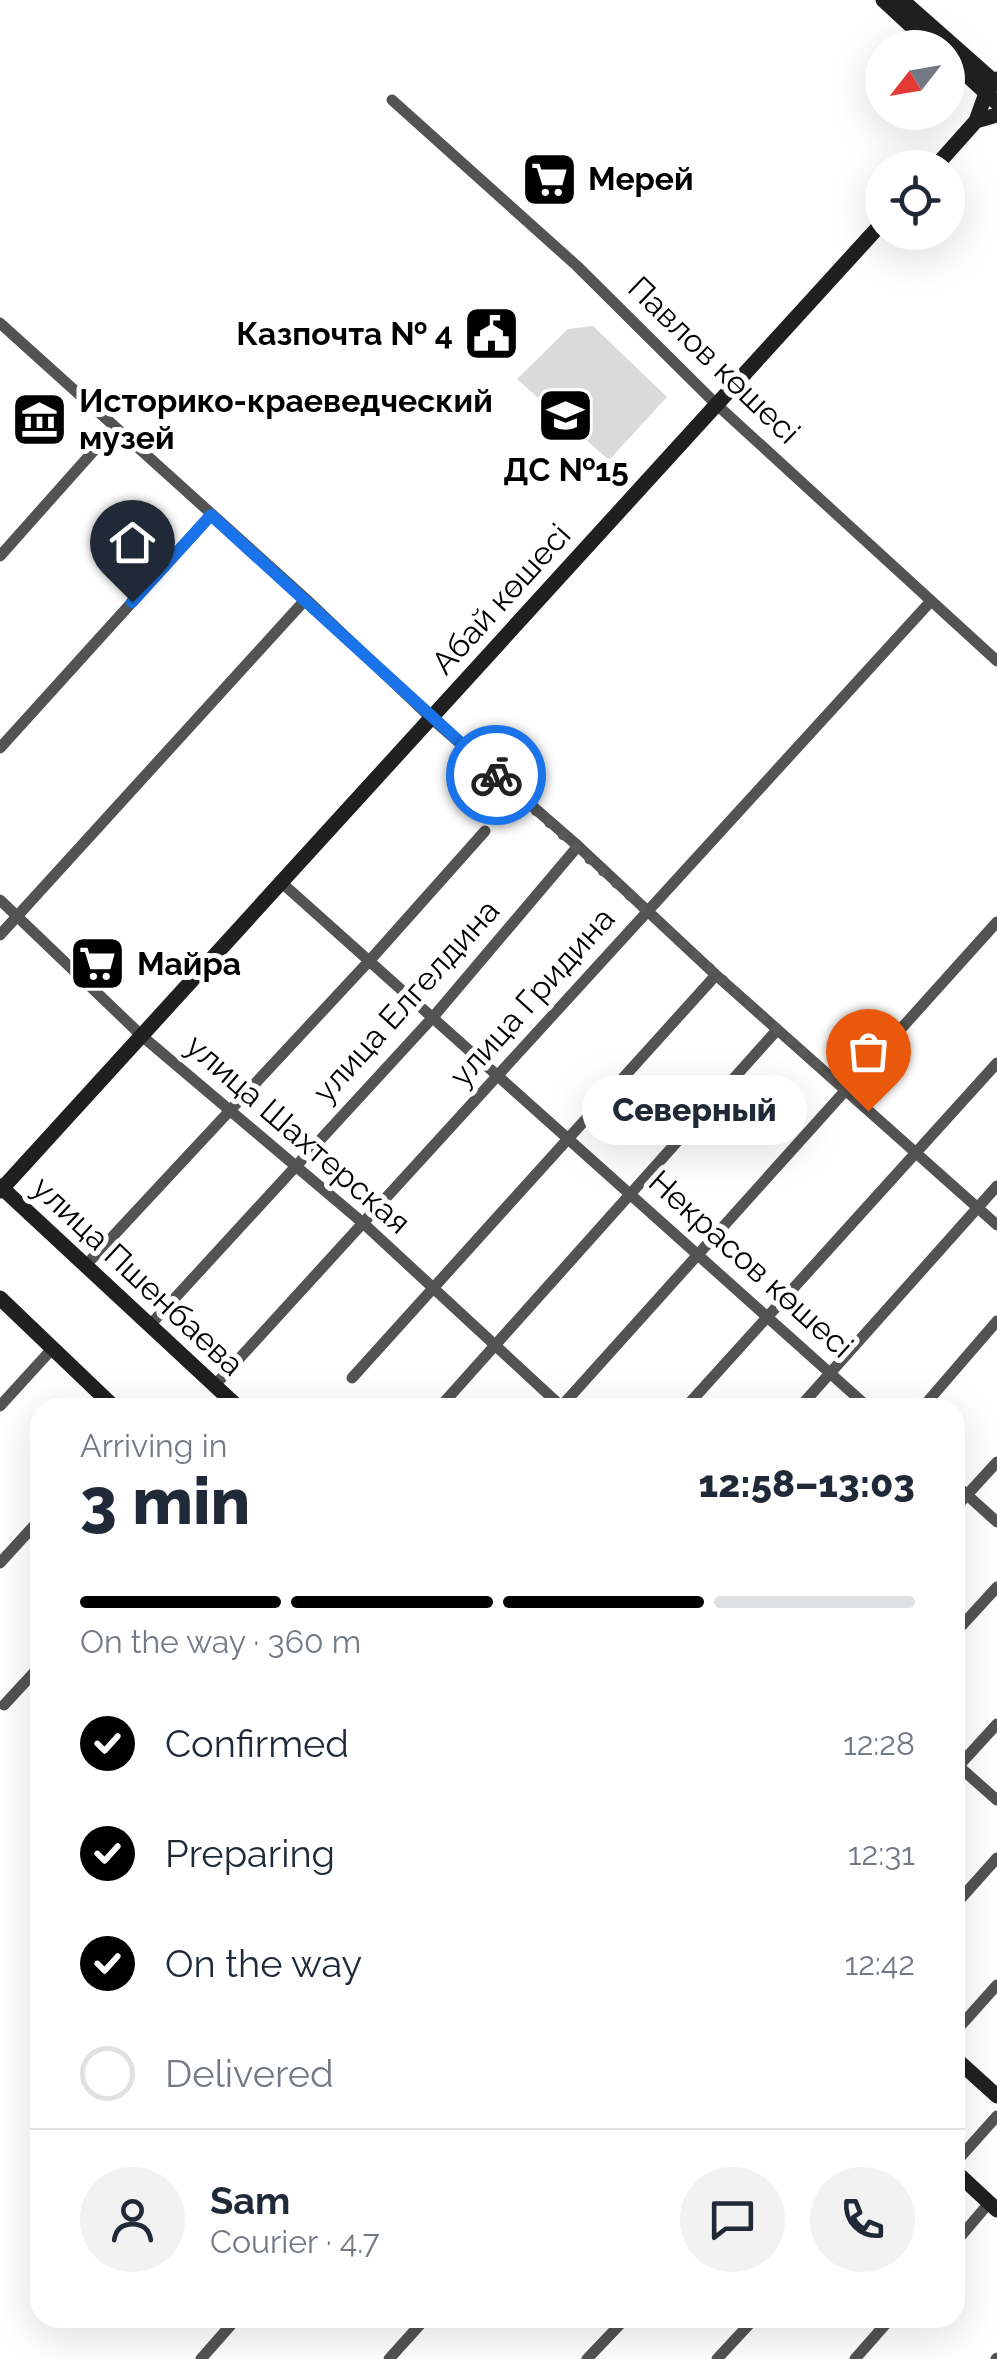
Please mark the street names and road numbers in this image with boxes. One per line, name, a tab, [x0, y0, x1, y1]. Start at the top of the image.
street label: Павлов көшесі	[621, 269, 808, 451]
street label: Абай көшесі	[424, 516, 578, 681]
street label: улица Елгелдина	[305, 892, 506, 1110]
street label: улица Гридина	[442, 900, 622, 1094]
street label: улица Шахтерская	[179, 1026, 418, 1241]
street label: Некрасов көшесі	[642, 1162, 861, 1365]
street label: улица Пшенбаева	[25, 1168, 251, 1383]

